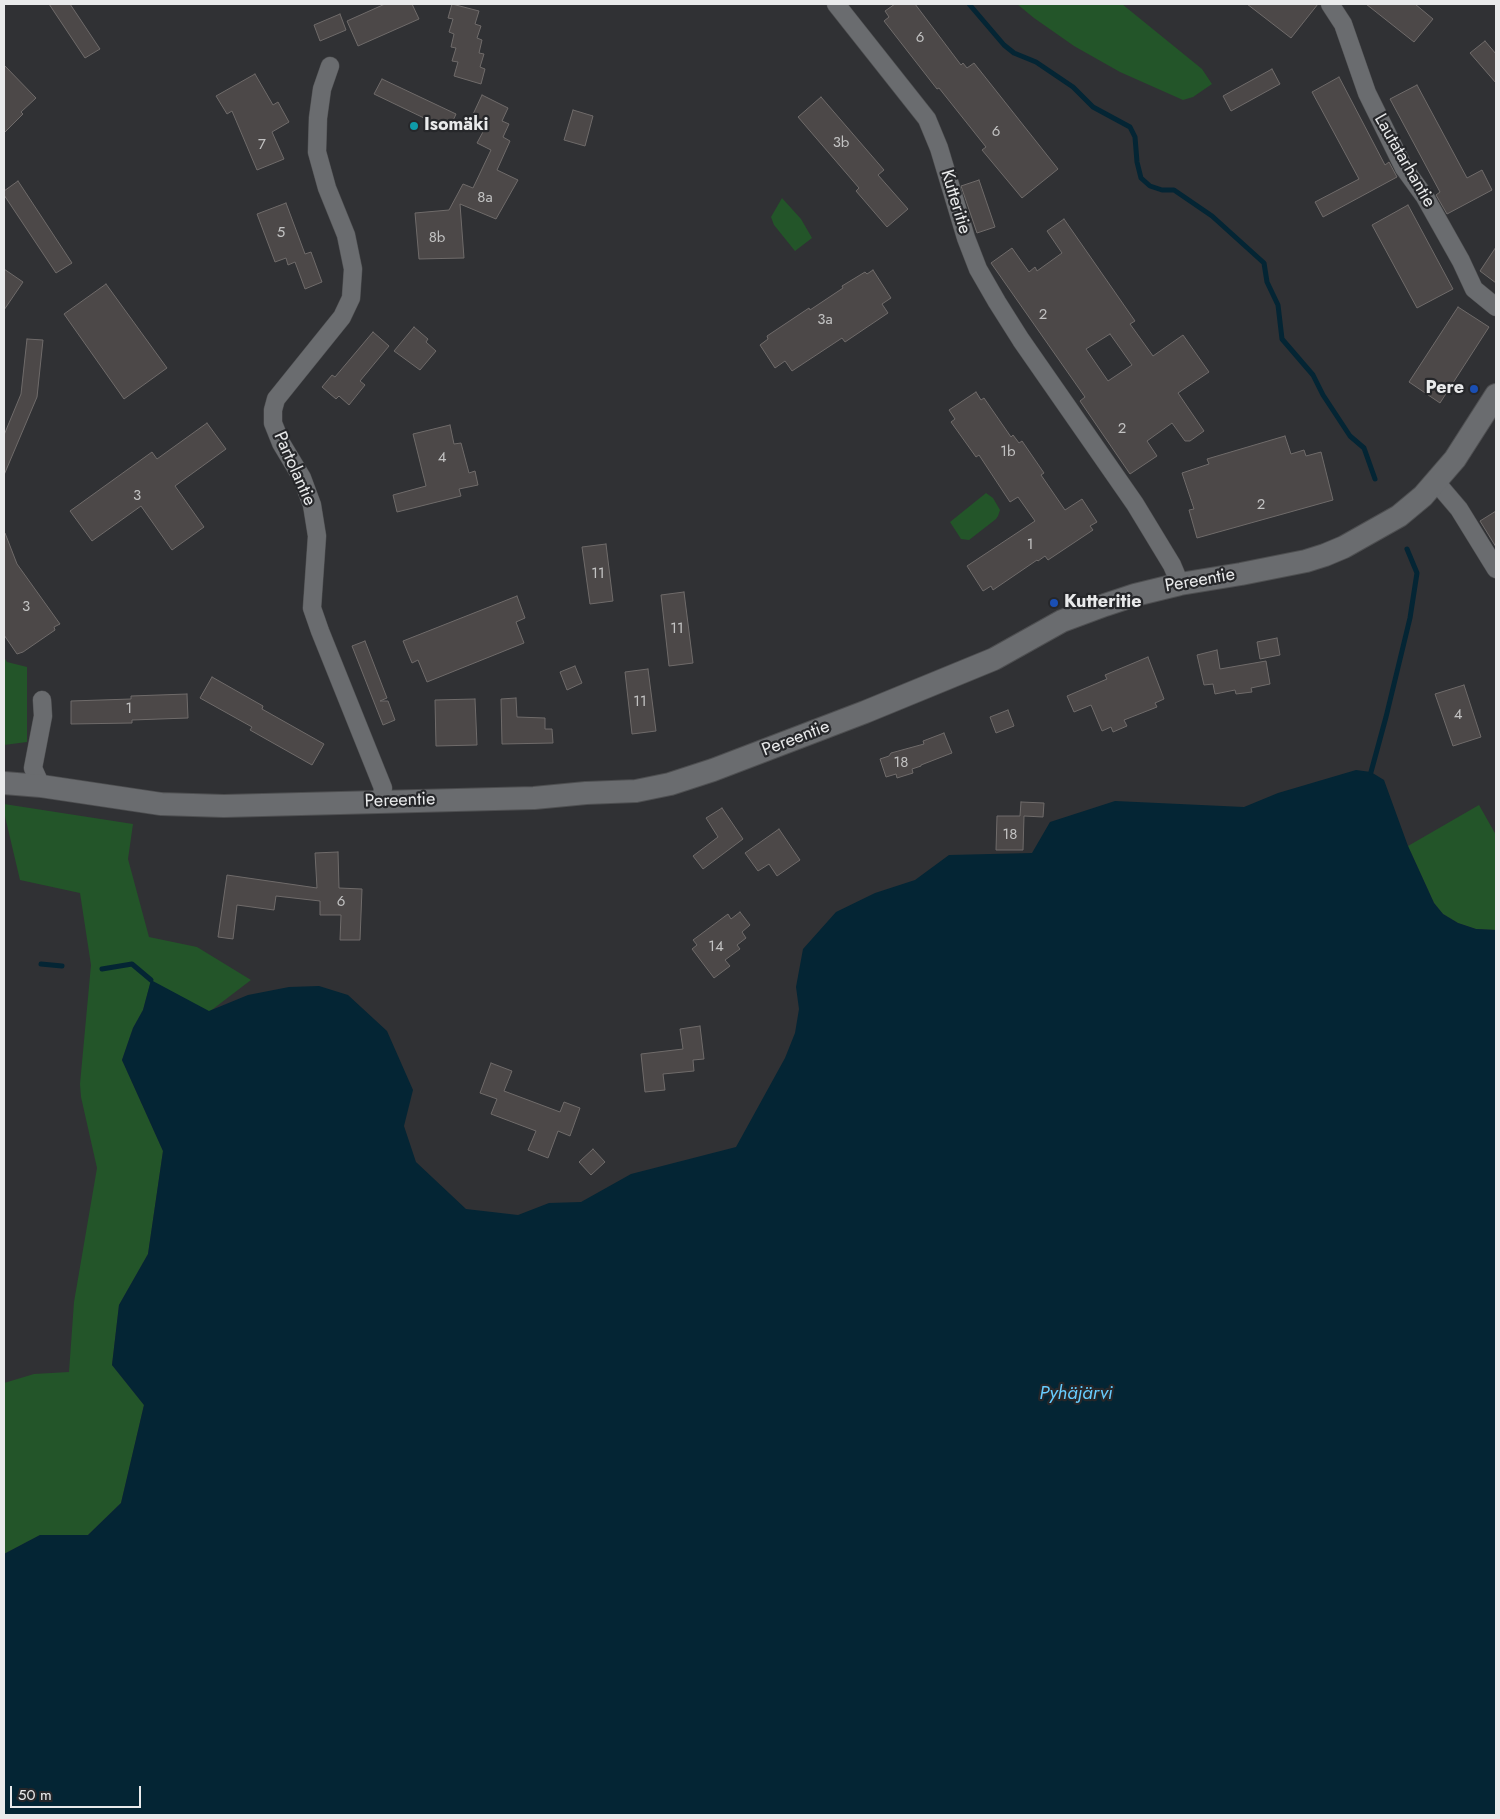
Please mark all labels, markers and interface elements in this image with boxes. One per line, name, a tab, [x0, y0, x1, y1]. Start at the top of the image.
house number: 6	[916, 29, 924, 47]
street label: Lautatarhantie	[1369, 110, 1439, 212]
place label: Isomäki	[424, 115, 488, 137]
marker: Isomäki	[408, 120, 420, 132]
house number: 6	[992, 123, 1000, 141]
house number: 3b	[833, 134, 849, 152]
house number: 7	[258, 136, 266, 154]
street label: Kutteritie	[935, 167, 975, 237]
house number: 8a	[477, 189, 493, 207]
house number: 5	[277, 224, 285, 242]
house number: 8b	[429, 229, 445, 247]
house number: 2	[1039, 306, 1047, 324]
house number: 3a	[817, 311, 833, 329]
place label: Pere	[1426, 378, 1464, 400]
marker: Pere	[1468, 383, 1480, 395]
house number: 2	[1118, 420, 1126, 438]
street label: Partolantie	[268, 429, 320, 509]
house number: 1b	[1000, 443, 1016, 461]
house number: 4	[438, 449, 446, 467]
house number: 3	[133, 487, 141, 505]
house number: 2	[1257, 496, 1265, 514]
house number: 1	[1027, 536, 1033, 554]
street label: Pereentie	[1163, 564, 1237, 598]
house number: 11	[591, 565, 605, 583]
place label: Kutteritie	[1064, 592, 1142, 614]
marker: Kutteritie	[1048, 597, 1060, 609]
house number: 3	[22, 598, 30, 616]
house number: 11	[670, 620, 684, 638]
house number: 11	[633, 693, 647, 711]
house number: 1	[126, 700, 132, 718]
house number: 4	[1454, 706, 1462, 724]
street label: Pereentie	[759, 716, 833, 762]
house number: 18	[894, 754, 908, 772]
street label: Pereentie	[364, 789, 436, 813]
house number: 18	[1003, 826, 1017, 844]
house number: 6	[337, 893, 345, 911]
house number: 14	[708, 938, 724, 956]
water label: Pyhäjärvi	[1039, 1383, 1113, 1405]
scale bar	[12, 1776, 144, 1808]
text: 50 m	[18, 1784, 52, 1806]

